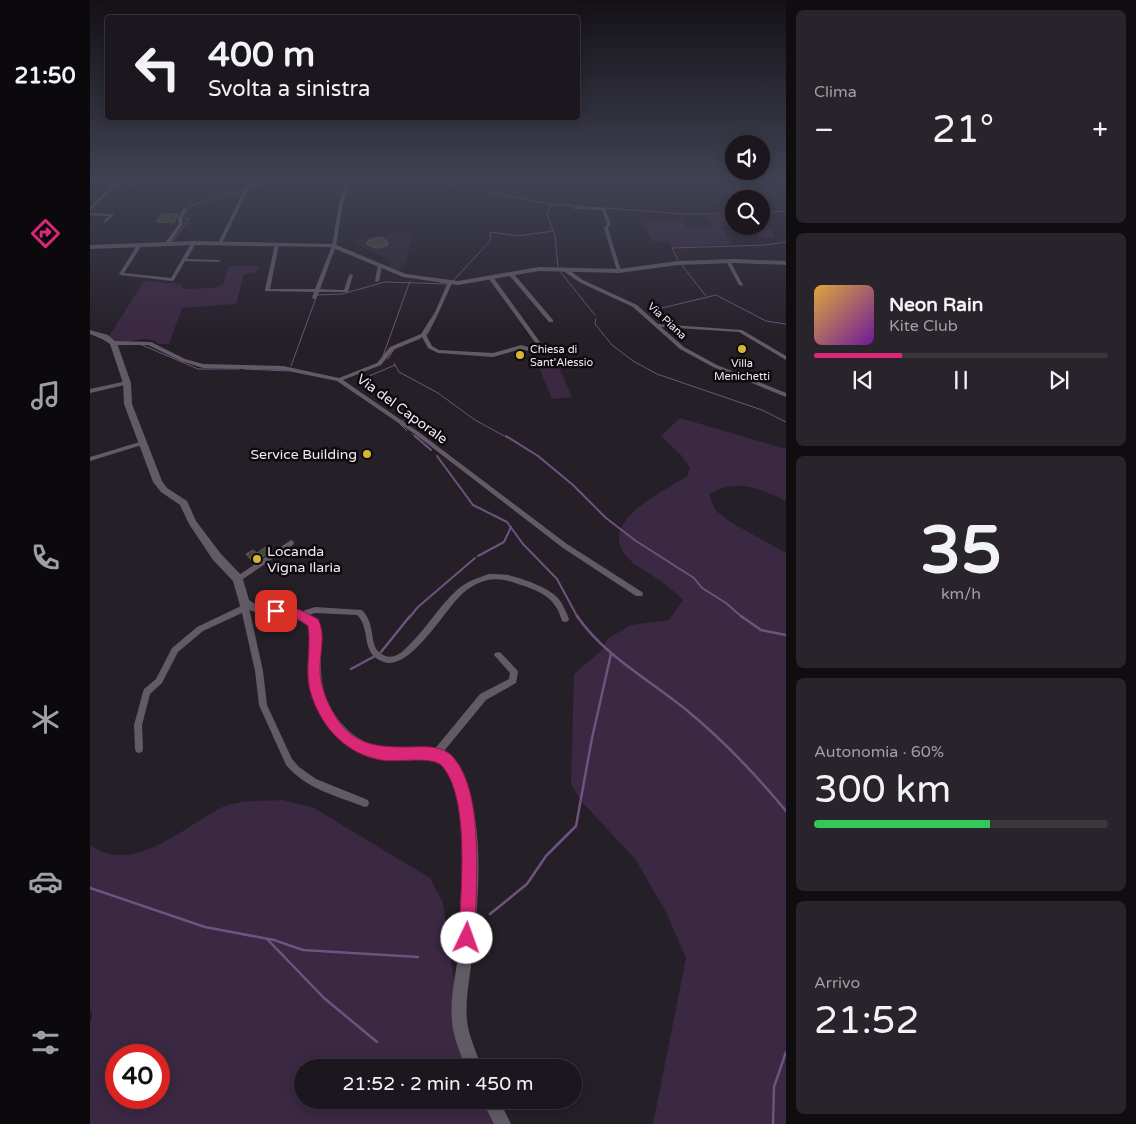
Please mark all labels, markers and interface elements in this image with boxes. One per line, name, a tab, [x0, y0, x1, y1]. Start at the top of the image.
text: 400 m	[208, 34, 315, 76]
icon: left	[125, 35, 190, 100]
text: 21:50	[15, 63, 75, 89]
text: Svolta a sinistra	[208, 76, 370, 102]
text: Clima	[814, 82, 857, 102]
text: 21°	[932, 107, 994, 153]
text: −	[814, 113, 834, 147]
text: +	[1092, 113, 1108, 147]
map controls	[725, 135, 770, 235]
button: sound	[725, 135, 770, 180]
button: search	[725, 190, 770, 235]
icon: directions	[28, 216, 63, 251]
text: Neon Rain	[889, 294, 983, 316]
street label: Via Piana	[645, 300, 689, 342]
text: Kite Club	[889, 316, 958, 336]
place label: Chiesa di Sant'Alessio	[530, 343, 594, 369]
marker: Villa Menichetti	[736, 343, 748, 355]
marker: Chiesa di Sant'Alessio	[514, 349, 526, 361]
place label: Villa Menichetti	[714, 357, 770, 383]
icon: previous	[849, 366, 877, 394]
icon: pause	[947, 366, 975, 394]
icon: next	[1045, 366, 1073, 394]
street label: Via del Caporale	[353, 370, 451, 448]
icon: music	[28, 378, 63, 413]
place label: Service Building	[250, 446, 357, 463]
marker: Service Building	[361, 448, 373, 460]
text: 35	[920, 512, 1002, 591]
icon: phone	[28, 540, 63, 575]
place label: Locanda Vigna Ilaria	[267, 543, 341, 576]
marker: Locanda Vigna Ilaria	[251, 553, 263, 565]
text: km/h	[941, 584, 981, 604]
pin	[255, 590, 297, 632]
icon: arrive	[262, 597, 290, 625]
icon: climate	[28, 702, 63, 737]
text: Autonomia · 60%	[814, 742, 944, 762]
text: 300 km	[814, 767, 951, 813]
icon: car	[28, 864, 63, 899]
position arrow	[440, 911, 492, 963]
text: Arrivo	[814, 973, 860, 993]
text: 21:52	[814, 998, 919, 1044]
icon: filters	[28, 1025, 63, 1060]
speed limit sign: 40	[105, 1044, 170, 1109]
text: 21:52 · 2 min · 450 m	[342, 1073, 534, 1095]

